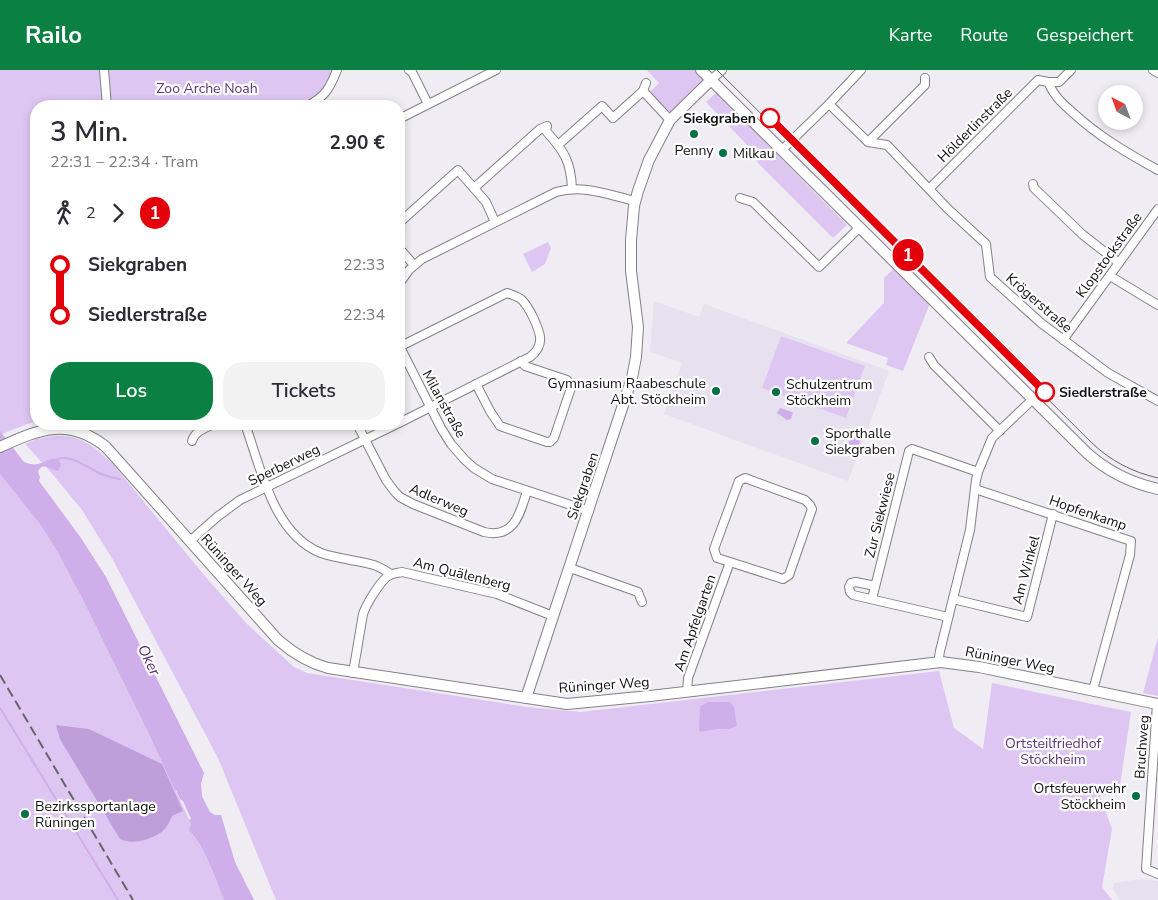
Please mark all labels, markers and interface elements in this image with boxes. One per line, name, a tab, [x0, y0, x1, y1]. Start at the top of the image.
text: Railo	[25, 19, 82, 51]
text: Karte	[889, 23, 932, 47]
text: Route	[960, 23, 1008, 47]
text: Gespeichert	[1036, 23, 1133, 47]
park label: Zoo Arche Noah	[156, 79, 258, 98]
street label: Hölderlinstraße	[933, 83, 1017, 167]
north arrow	[1098, 85, 1142, 130]
map controls	[1098, 85, 1143, 130]
marker: Siekgraben	[760, 108, 780, 128]
place label: Siekgraben	[683, 109, 756, 128]
text: 3 Min.	[50, 113, 128, 151]
marker: Penny	[688, 128, 700, 140]
text: 2.90 €	[330, 130, 385, 156]
place label: Penny	[674, 141, 714, 160]
place label: Milkau	[733, 144, 775, 163]
marker: Milkau	[717, 147, 729, 159]
text: 22:31 – 22:34 · Tram	[50, 151, 198, 173]
icon: walk	[50, 199, 78, 227]
icon: forward	[104, 199, 132, 227]
text: 1	[150, 201, 160, 225]
text: 2	[86, 202, 96, 224]
street label: Klopstockstraße	[1072, 208, 1146, 302]
line badge: 1	[892, 239, 924, 271]
text: 1	[903, 243, 913, 267]
text: Siekgraben	[88, 252, 187, 278]
text: 22:33	[343, 254, 385, 276]
street label: Krögerstraße	[1002, 269, 1076, 337]
text: Siedlerstraße	[88, 302, 207, 328]
text: 22:34	[343, 304, 385, 326]
button: Los	[50, 362, 213, 420]
button: Tickets	[223, 362, 385, 420]
street label: Milanstraße	[418, 367, 470, 441]
place label: Gymnasium Raabeschule Abt. Stöckheim	[548, 374, 706, 409]
place label: Schulzentrum Stöckheim	[786, 375, 873, 410]
marker: Siedlerstraße	[1035, 382, 1055, 402]
place label: Siedlerstraße	[1059, 383, 1147, 402]
marker: Gymnasium Raabeschule Abt. Stöckheim	[710, 385, 722, 397]
marker: Schulzentrum Stöckheim	[770, 386, 782, 398]
place label: Sporthalle Siekgraben	[825, 424, 895, 459]
marker: Sporthalle Siekgraben	[809, 435, 821, 447]
street label: Sperberweg	[245, 439, 323, 491]
street label: Siekgraben	[563, 450, 603, 522]
street label: Zur Siekwiese	[860, 470, 900, 560]
street label: Adlerweg	[406, 479, 472, 521]
street label: Hopfenkamp	[1047, 491, 1129, 535]
street label: Rüninger Weg	[197, 530, 271, 610]
street label: Am Winkel	[1008, 533, 1045, 607]
street label: Am Quälenberg	[411, 553, 513, 595]
street label: Am Apfelgarten	[670, 572, 720, 674]
water label: Oker	[133, 641, 165, 679]
street label: Rüninger Weg	[964, 642, 1056, 678]
street label: Rüninger Weg	[558, 672, 650, 698]
street label: Bruchweg	[1130, 714, 1154, 780]
park label: Ortsteilfriedhof Stöckheim	[1005, 734, 1101, 769]
place label: Ortsfeuerwehr Stöckheim	[1034, 779, 1126, 814]
marker: Ortsfeuerwehr Stöckheim	[1130, 790, 1142, 802]
place label: Bezirkssportanlage Rüningen	[35, 797, 156, 832]
marker: Bezirkssportanlage Rüningen	[19, 808, 31, 820]

